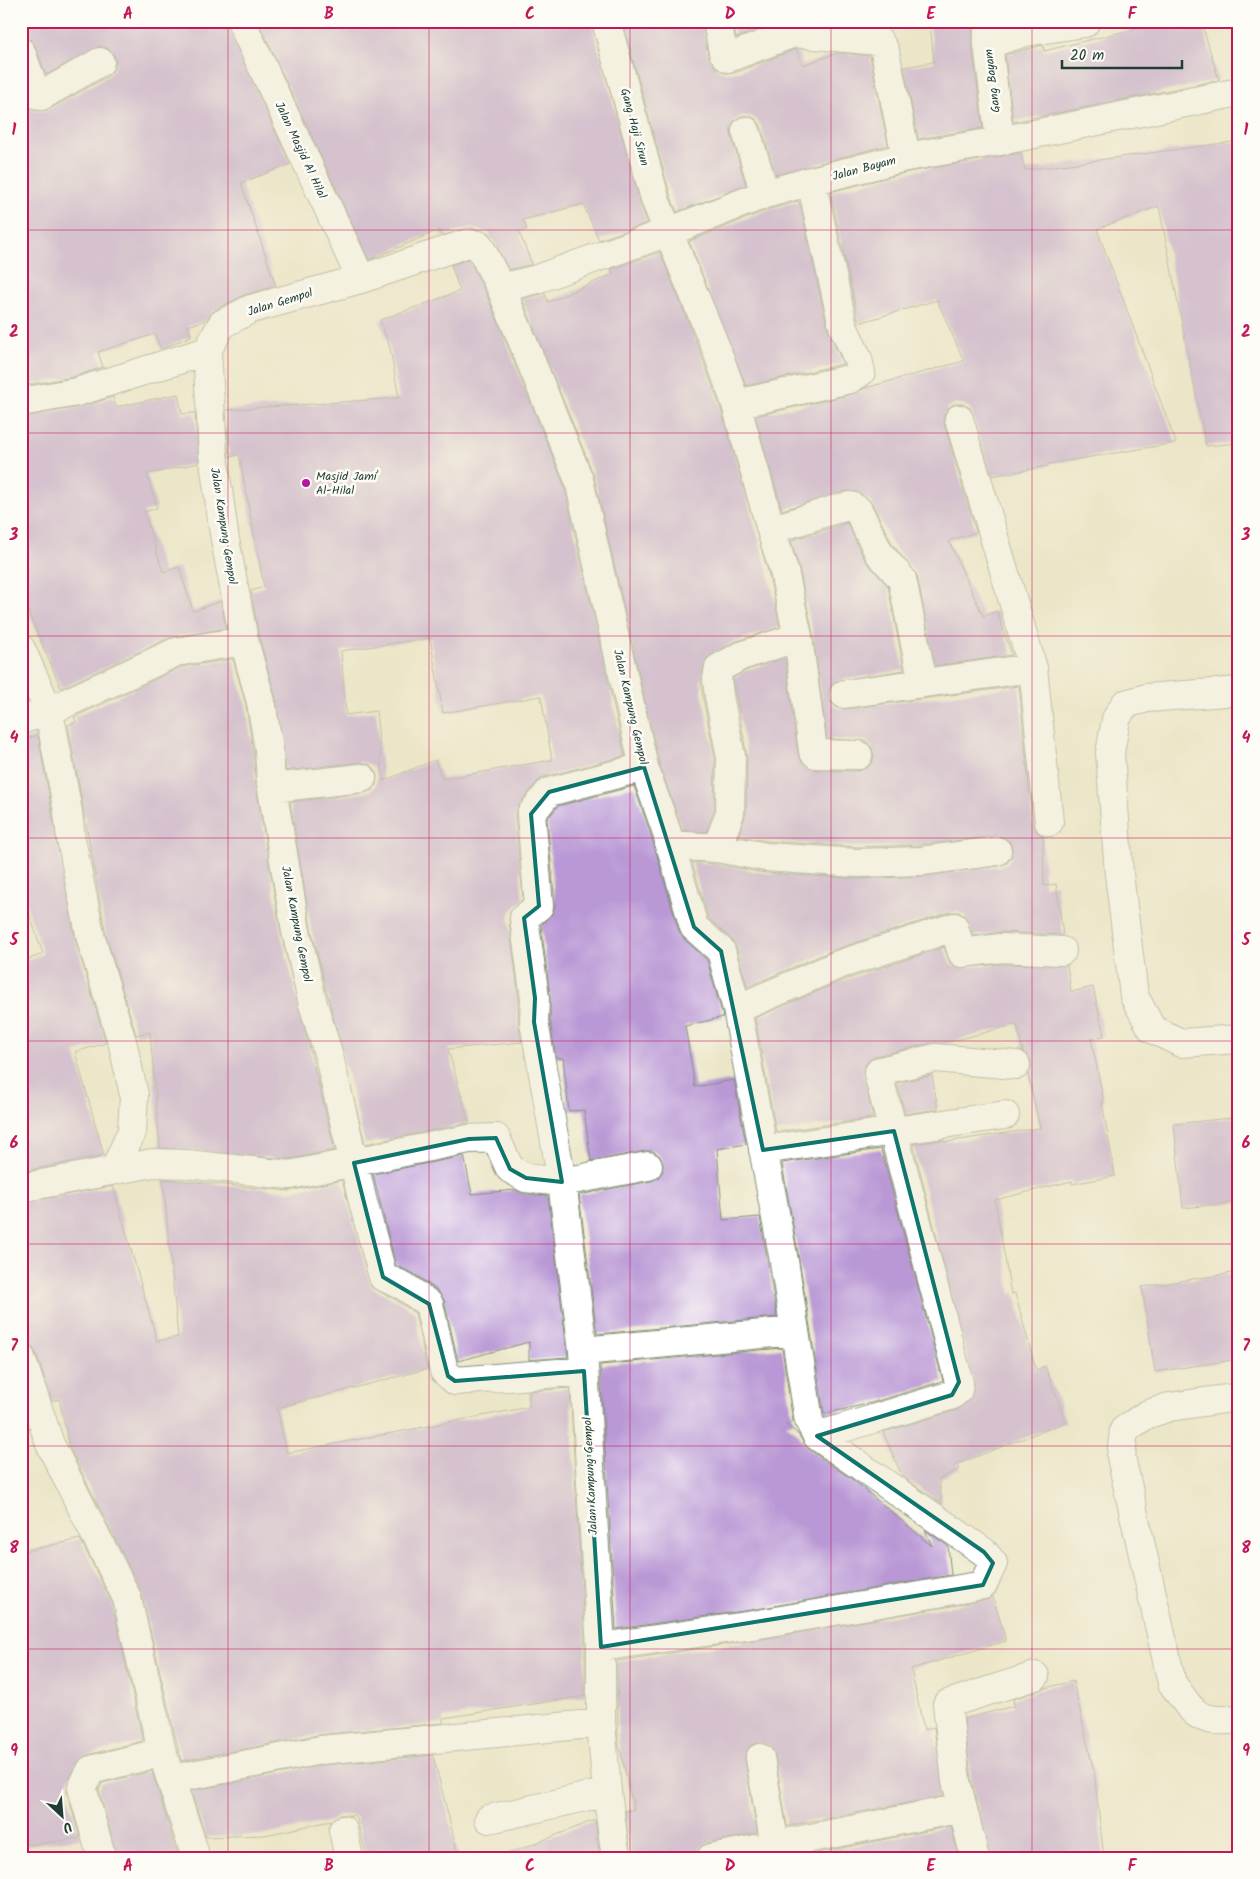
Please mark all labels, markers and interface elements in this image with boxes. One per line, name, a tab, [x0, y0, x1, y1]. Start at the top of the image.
text: A	[123, 2, 133, 27]
text: B	[324, 2, 334, 27]
text: C	[525, 2, 535, 27]
text: D	[725, 2, 736, 27]
text: E	[927, 2, 937, 27]
text: F	[1128, 2, 1138, 27]
scale bar	[1062, 38, 1182, 70]
text: 20 m	[1070, 44, 1104, 68]
street label: Gang Bayam	[979, 48, 1006, 114]
street label: Gang Haji Sirun	[615, 86, 654, 168]
street label: Jalan Masjid Al Hilal	[270, 98, 331, 202]
text: 1	[12, 118, 17, 143]
text: 1	[1244, 118, 1249, 143]
street label: Jalan Bayam	[830, 151, 898, 186]
street label: Jalan Gempol	[245, 284, 315, 321]
text: 2	[9, 320, 19, 345]
text: 2	[1241, 320, 1251, 345]
street label: Jalan Kampung Gempol	[205, 466, 242, 586]
place label: Masjid Jami' Al-Hilal	[316, 467, 379, 500]
marker: Masjid Jami' Al-Hilal	[300, 477, 312, 489]
text: 3	[9, 523, 19, 548]
text: 3	[1241, 523, 1251, 548]
street label: Jalan Kampung Gempol	[608, 647, 653, 767]
text: 4	[10, 726, 19, 751]
text: 4	[1242, 726, 1251, 751]
street label: Jalan Kampung Gempol	[276, 864, 317, 984]
text: 5	[9, 928, 20, 953]
text: 5	[1241, 928, 1252, 953]
text: 6	[10, 1131, 19, 1156]
text: 6	[1242, 1131, 1251, 1156]
text: 7	[10, 1334, 18, 1359]
text: 7	[1242, 1334, 1250, 1359]
street label: Jalan Kampung Gempol	[578, 1416, 603, 1535]
text: 8	[9, 1536, 19, 1561]
text: 8	[1241, 1536, 1251, 1561]
text: 9	[10, 1739, 18, 1764]
text: 9	[1242, 1739, 1250, 1764]
north arrow	[38, 1792, 88, 1842]
text: U	[58, 1815, 76, 1839]
text: A	[123, 1854, 133, 1879]
text: B	[324, 1854, 334, 1879]
text: C	[525, 1854, 535, 1879]
text: D	[725, 1854, 736, 1879]
text: E	[927, 1854, 937, 1879]
text: F	[1128, 1854, 1138, 1879]

